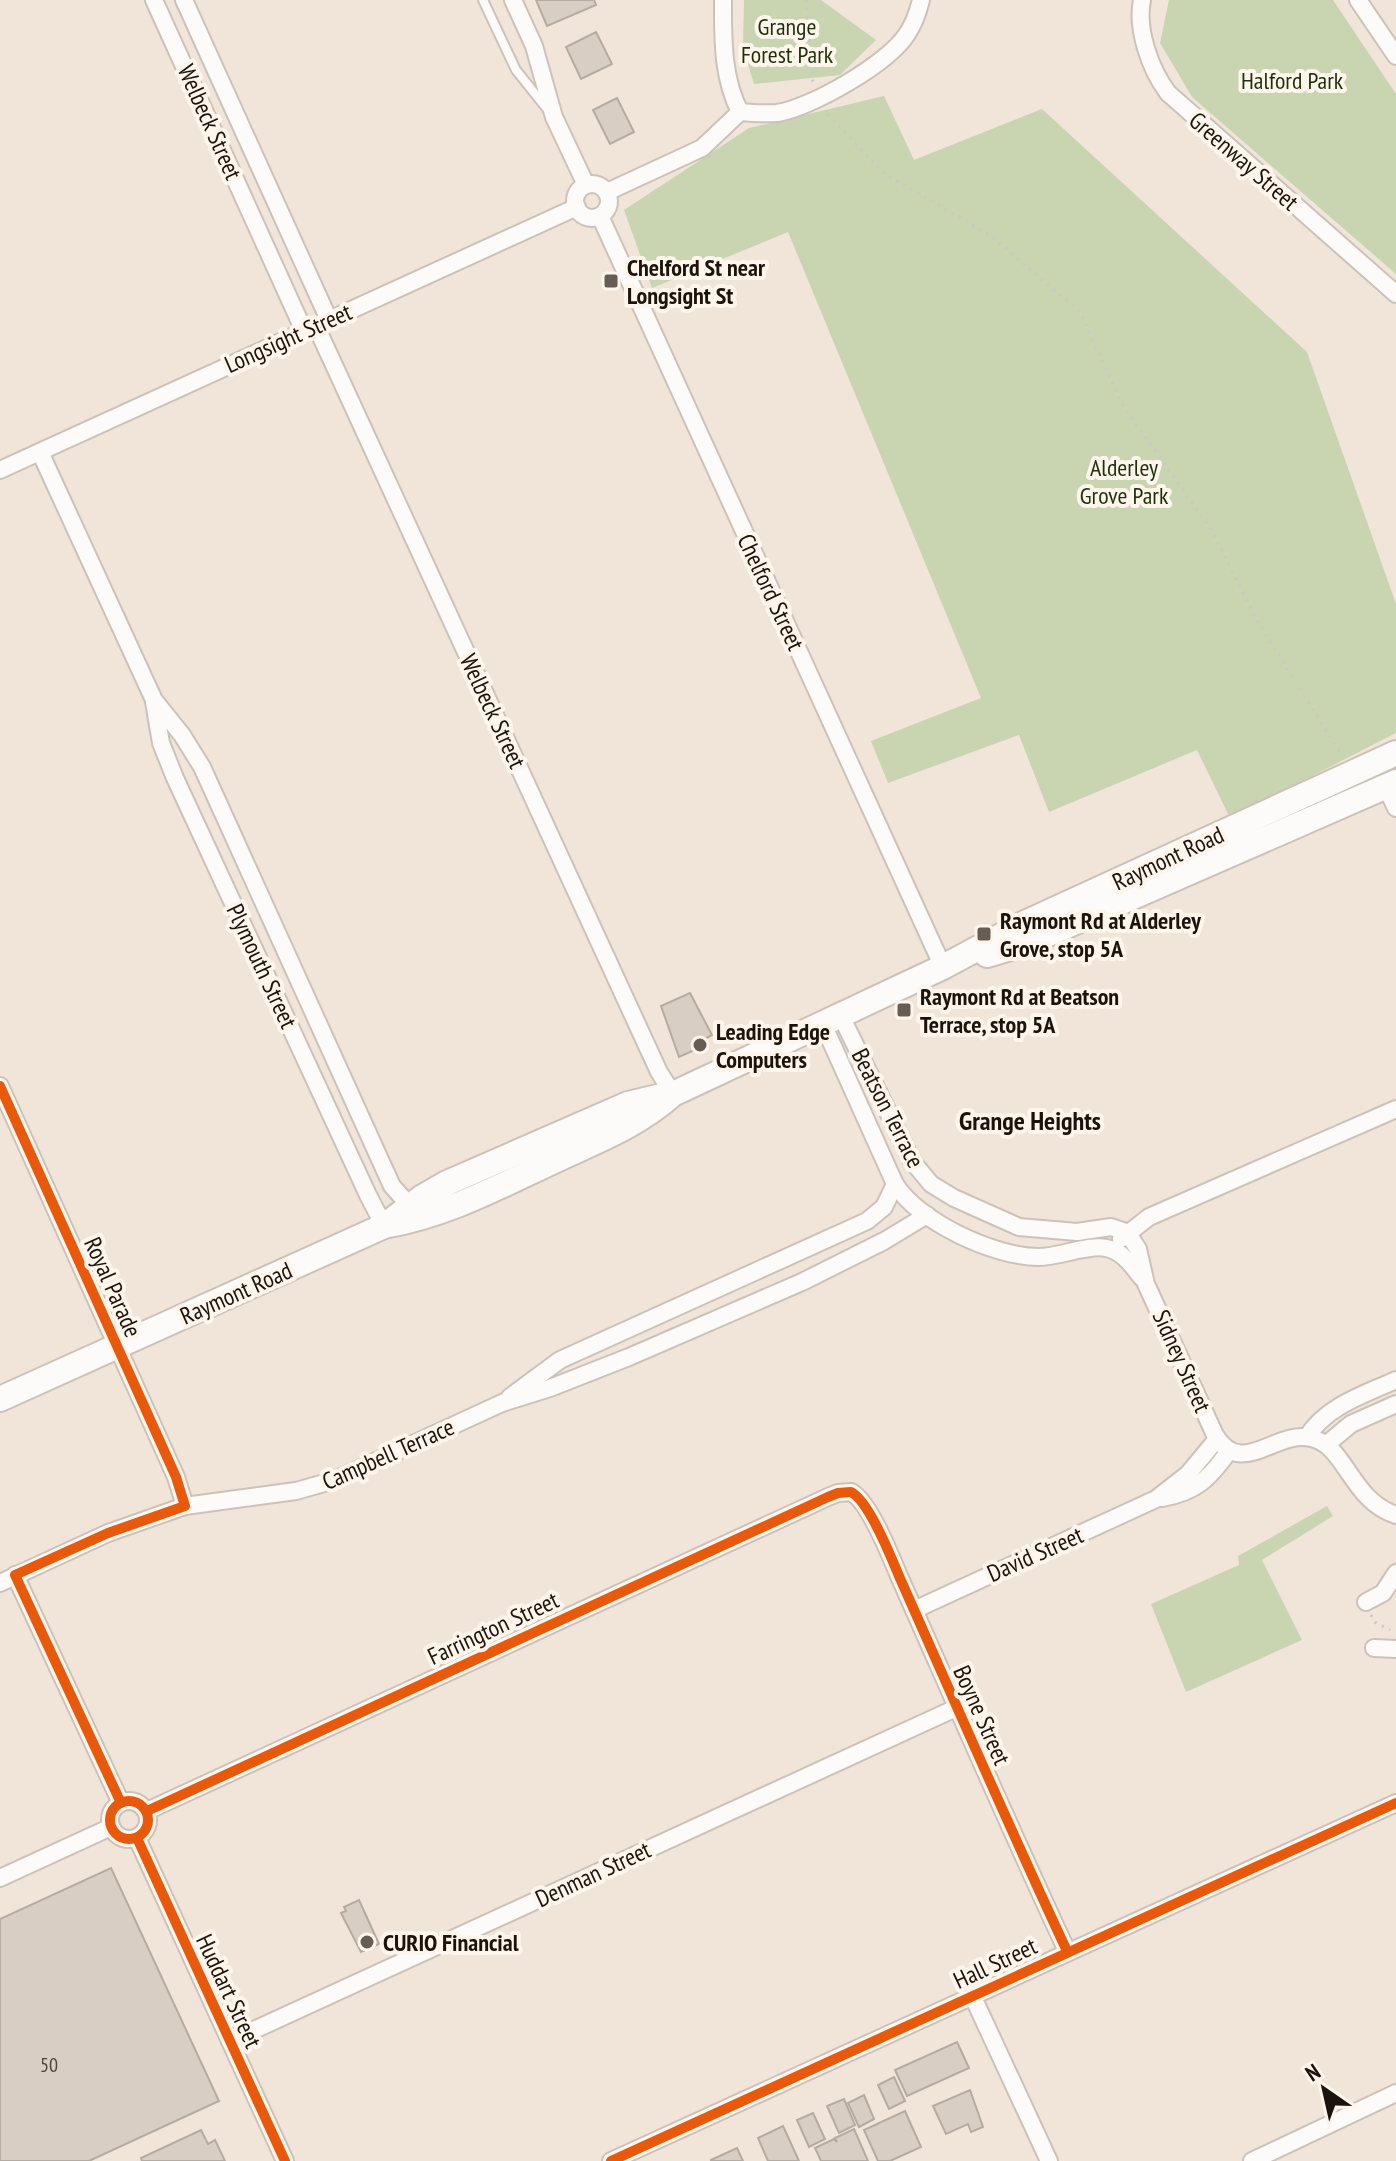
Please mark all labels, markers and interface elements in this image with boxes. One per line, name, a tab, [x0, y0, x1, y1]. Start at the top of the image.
park label: Grange Forest Park	[741, 11, 834, 70]
street label: Welbeck Street	[171, 60, 249, 185]
park label: Halford Park	[1241, 65, 1344, 96]
street label: Greenway Street	[1183, 105, 1306, 217]
place label: Chelford St near Longsight St	[627, 252, 766, 311]
marker: Chelford St near Longsight St	[602, 272, 620, 290]
street label: Longsight Street	[220, 296, 357, 380]
park label: Alderley Grove Park	[1080, 452, 1169, 511]
street label: Chelford Street	[731, 529, 812, 656]
street label: Welbeck Street	[453, 649, 533, 774]
street label: Raymont Road	[1107, 819, 1229, 897]
street label: Plymouth Street	[220, 899, 304, 1034]
place label: Raymont Rd at Alderley Grove, stop 5A	[1000, 905, 1201, 964]
marker: Raymont Rd at Alderley Grove, stop 5A	[975, 925, 993, 943]
place label: Raymont Rd at Beatson Terrace, stop 5A	[920, 981, 1119, 1040]
marker: Raymont Rd at Beatson Terrace, stop 5A	[895, 1001, 913, 1019]
place label: Leading Edge Computers	[716, 1016, 830, 1075]
marker: Leading Edge Computers	[691, 1036, 709, 1054]
street label: Beatson Terrace	[845, 1043, 931, 1173]
district label: Grange Heights	[959, 1104, 1101, 1137]
street label: Royal Parade	[77, 1232, 149, 1342]
street label: Raymont Road	[175, 1255, 297, 1331]
street label: Sidney Street	[1146, 1305, 1218, 1417]
street label: Campbell Terrace	[317, 1411, 459, 1497]
street label: David Street	[982, 1519, 1088, 1589]
street label: Farrington Street	[423, 1584, 564, 1672]
street label: Boyne Street	[946, 1660, 1018, 1770]
street label: Denman Street	[530, 1834, 656, 1914]
place label: CURIO Financial	[383, 1927, 519, 1958]
street label: Huddart Street	[189, 1929, 269, 2053]
street label: Hall Street	[948, 1930, 1042, 1996]
marker: CURIO Financial	[358, 1933, 376, 1951]
north arrow	[1284, 2049, 1364, 2129]
house number: 50	[40, 2052, 58, 2078]
text: N	[1300, 2057, 1326, 2087]

